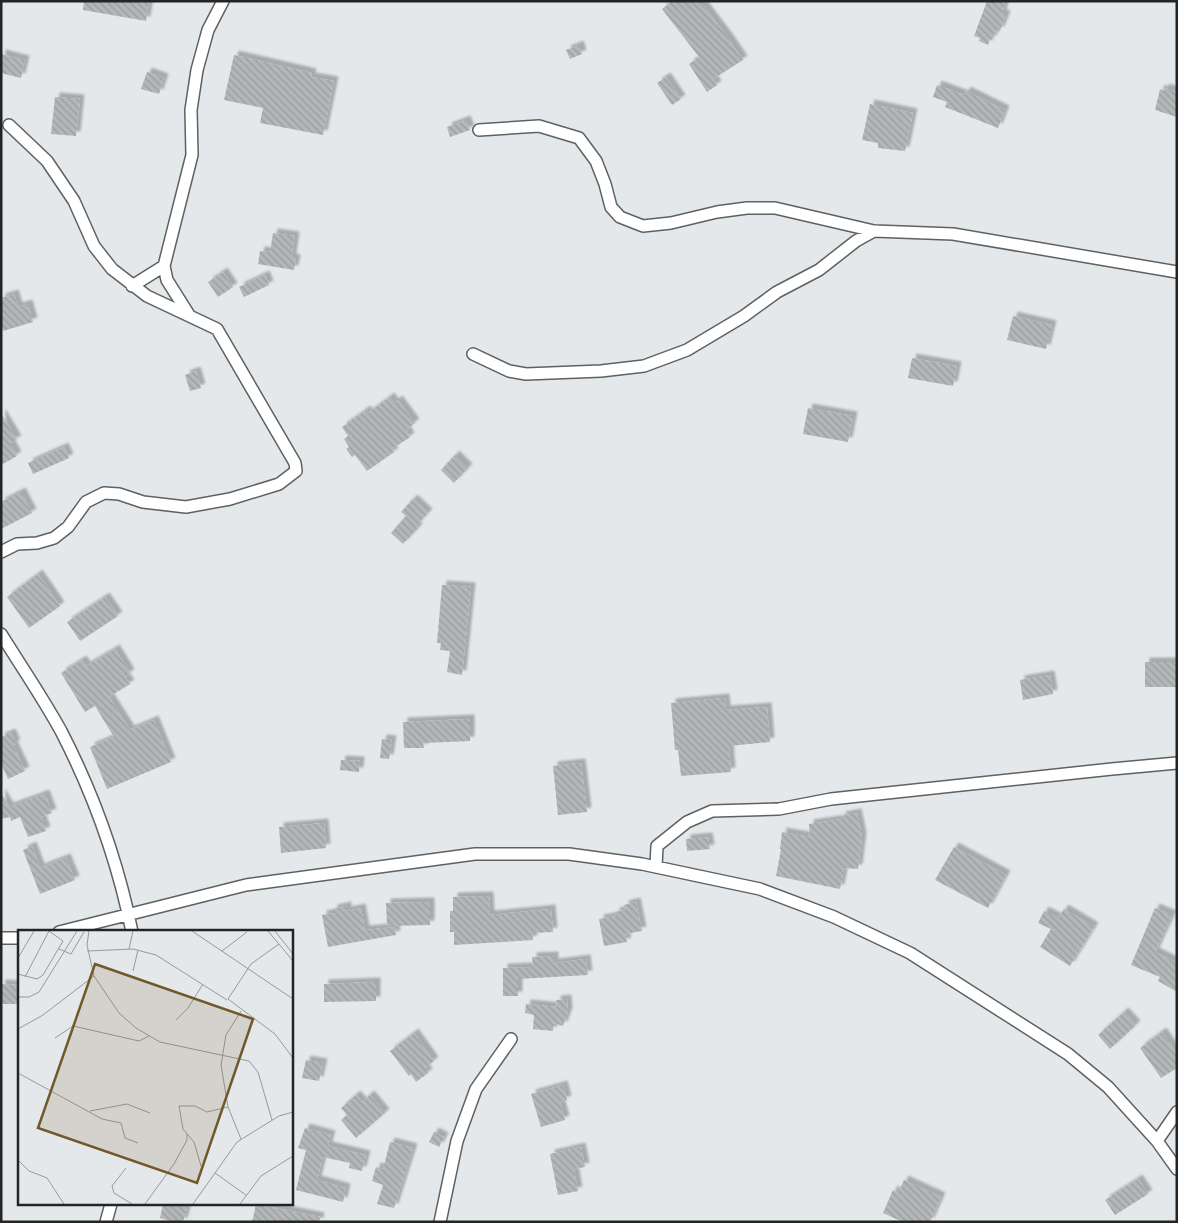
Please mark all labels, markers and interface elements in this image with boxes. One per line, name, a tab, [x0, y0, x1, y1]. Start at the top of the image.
inset map	[18, 930, 292, 1206]

